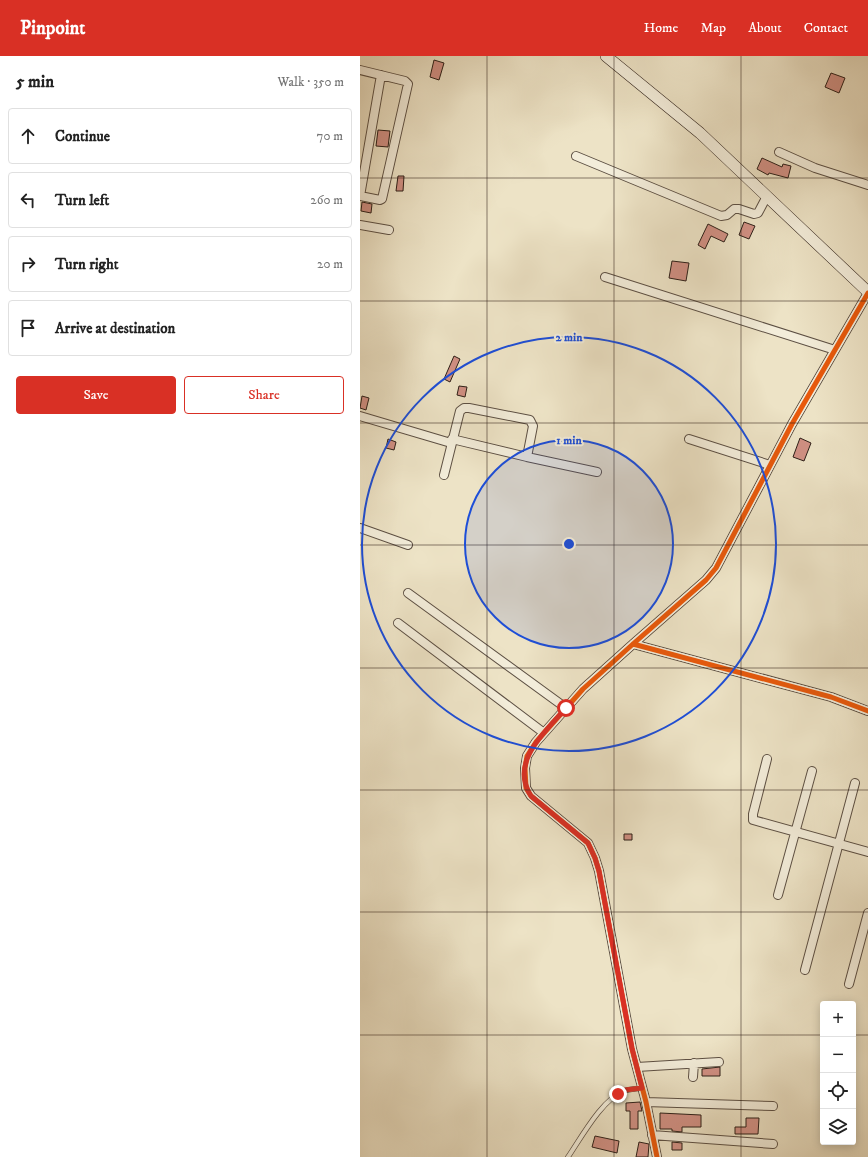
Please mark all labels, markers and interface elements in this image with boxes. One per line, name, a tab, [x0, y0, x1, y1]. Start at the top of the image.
text: Pinpoint	[20, 17, 85, 40]
text: Home	[644, 19, 678, 37]
text: Map	[700, 19, 726, 37]
text: About	[748, 19, 782, 37]
text: Contact	[804, 19, 848, 37]
text: 5 min	[16, 71, 54, 93]
text: Walk · 350 m	[277, 74, 344, 90]
icon: ahead	[17, 125, 39, 147]
text: Continue	[55, 127, 110, 146]
text: 70 m	[317, 128, 343, 144]
icon: left	[17, 189, 39, 211]
text: Turn left	[55, 191, 109, 210]
text: 260 m	[310, 192, 343, 208]
icon: right	[17, 253, 39, 275]
text: Turn right	[55, 255, 118, 274]
text: 20 m	[317, 256, 343, 272]
icon: arrive	[17, 317, 39, 339]
text: Arrive at destination	[55, 319, 175, 338]
text: 2 min	[556, 330, 583, 345]
button: Save	[16, 376, 176, 414]
button: Share	[184, 376, 344, 414]
text: 1 min	[556, 433, 582, 448]
centre of rings	[562, 537, 576, 551]
route start	[557, 699, 575, 717]
map controls	[820, 1001, 856, 1145]
button: +	[820, 1001, 856, 1037]
button: −	[820, 1037, 856, 1073]
button: locate	[820, 1073, 856, 1109]
route end	[609, 1085, 627, 1103]
button: layers	[820, 1109, 856, 1145]

